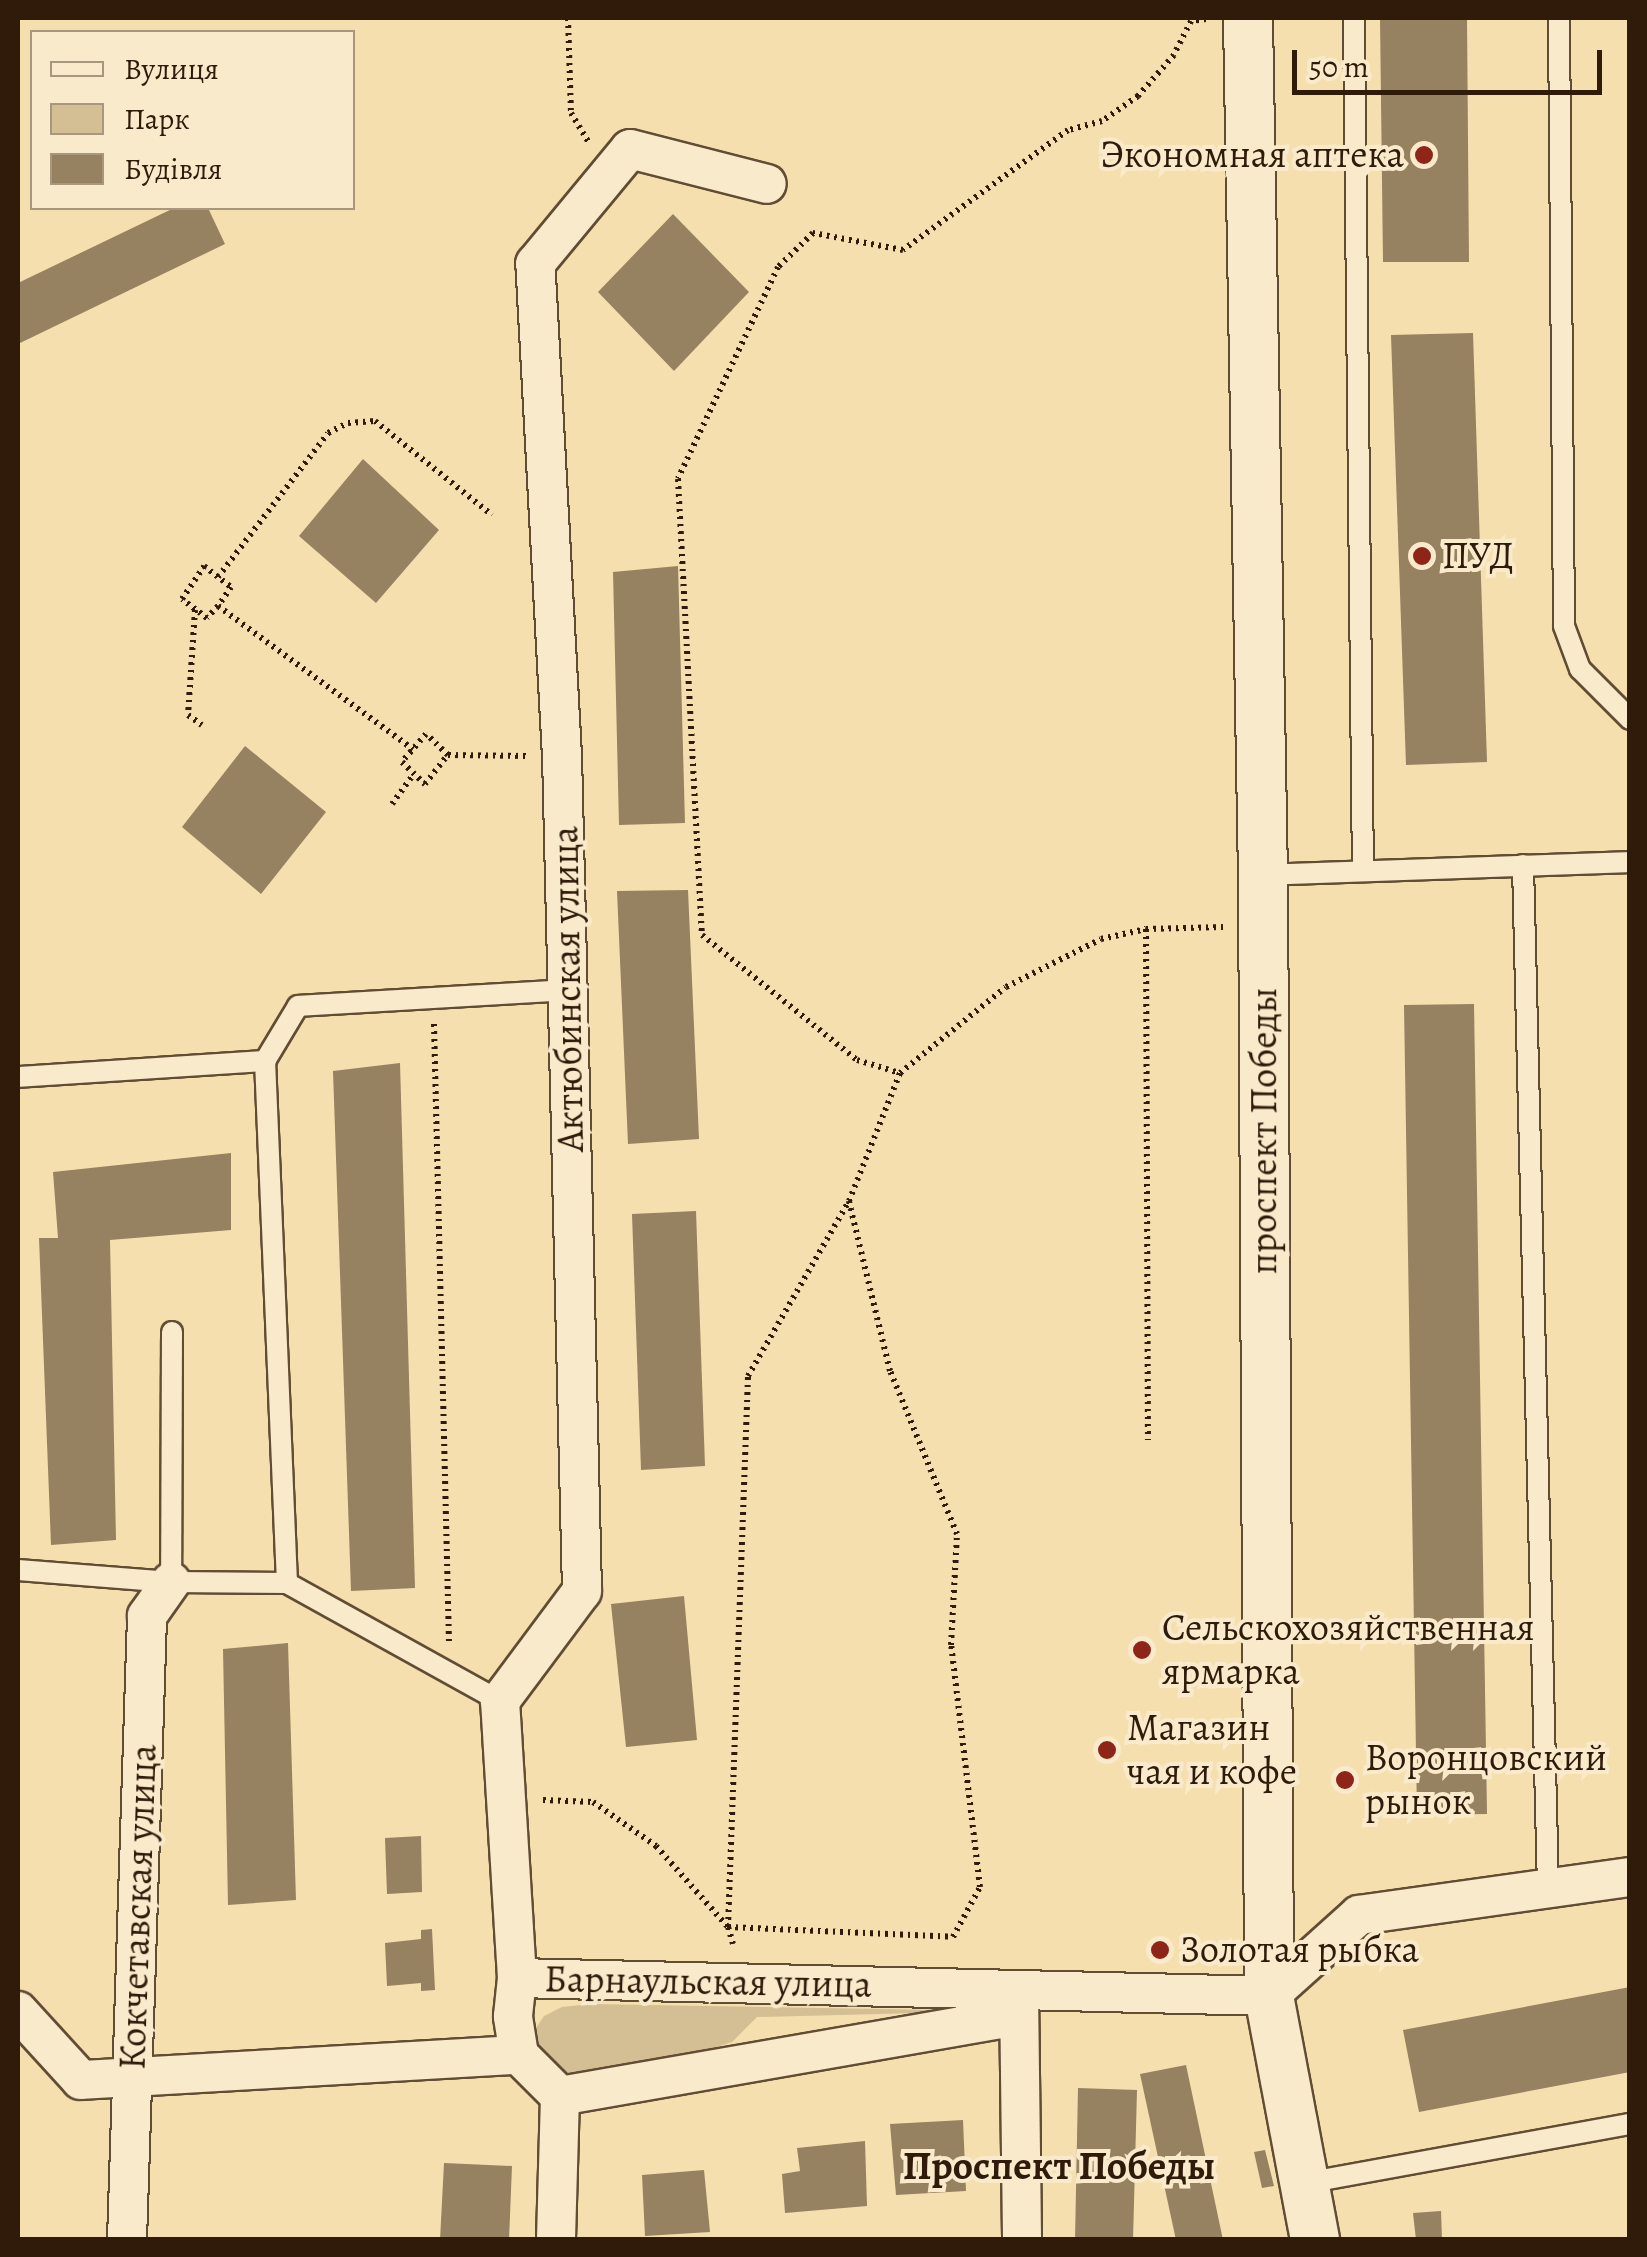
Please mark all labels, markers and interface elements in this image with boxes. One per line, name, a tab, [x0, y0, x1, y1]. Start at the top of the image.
legend	[30, 30, 355, 210]
scale bar	[1297, 30, 1607, 92]
text: 50 m	[1309, 47, 1369, 87]
text: Вулиця	[124, 49, 219, 89]
text: Парк	[124, 99, 190, 139]
place label: Экономная аптека	[1100, 132, 1404, 178]
marker: Экономная аптека	[1413, 144, 1435, 166]
text: Будівля	[124, 149, 222, 189]
place label: ПУД	[1442, 533, 1514, 579]
marker: ПУД	[1411, 545, 1433, 567]
street label: Актюбинская улица	[542, 826, 594, 1152]
street label: проспект Победы	[1241, 987, 1287, 1275]
place label: Сельскохозяйственная ярмарка	[1162, 1605, 1535, 1695]
marker: Сельскохозяйственная ярмарка	[1131, 1639, 1153, 1661]
place label: Магазин чая и кофе	[1127, 1705, 1297, 1795]
place label: Воронцовский рынок	[1365, 1735, 1607, 1825]
marker: Магазин чая и кофе	[1096, 1739, 1118, 1761]
street label: Кокчетавская улица	[110, 1743, 166, 2071]
marker: Воронцовский рынок	[1334, 1769, 1356, 1791]
place label: Золотая рыбка	[1180, 1927, 1419, 1973]
marker: Золотая рыбка	[1149, 1939, 1171, 1961]
street label: Барнаульская улица	[544, 1956, 872, 2008]
district label: Проспект Победы	[903, 2142, 1215, 2190]

